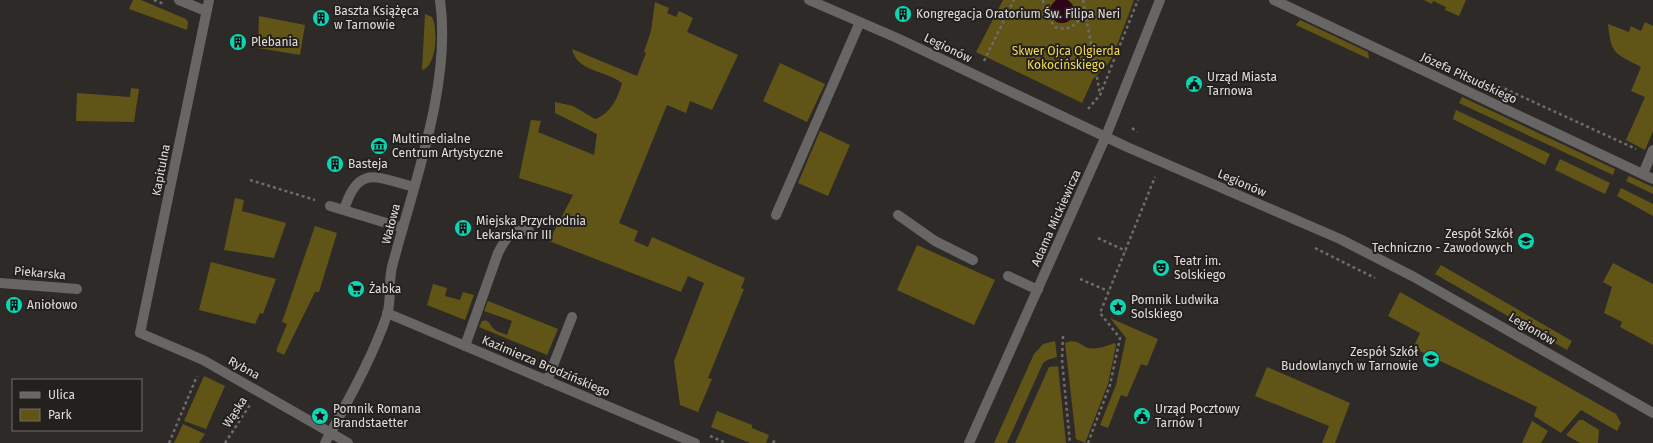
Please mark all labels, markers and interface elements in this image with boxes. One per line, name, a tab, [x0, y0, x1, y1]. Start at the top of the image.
place label: Baszta Książęca w Tarnowie	[334, 4, 419, 32]
building icon: Kongregacja Oratorium Św. Filipa Neri	[893, 4, 913, 24]
place label: Kongregacja Oratorium Św. Filipa Neri	[916, 6, 1120, 21]
building icon: Baszta Książęca w Tarnowie	[311, 8, 331, 28]
street label: Legionów	[922, 30, 975, 66]
building icon: Plebania	[228, 32, 248, 52]
place label: Plebania	[251, 35, 298, 49]
park label: Skwer Ojca Olgierda Kokocińskiego	[1012, 44, 1120, 72]
street label: Józefa Piłsudskiego	[1419, 50, 1519, 106]
place label: Urząd Miasta Tarnowa	[1207, 70, 1277, 98]
public building icon: Urząd Miasta Tarnowa	[1184, 74, 1204, 94]
place label: Multimedialne Centrum Artystyczne	[392, 132, 503, 160]
museum icon: Multimedialne Centrum Artystyczne	[369, 136, 389, 156]
street label: Kapitulna	[149, 143, 173, 197]
building icon: Basteja	[325, 154, 345, 174]
place label: Basteja	[348, 157, 388, 171]
street label: Legionów	[1216, 166, 1269, 200]
street label: Adama Mickiewicza	[1028, 167, 1084, 269]
street label: Wałowa	[379, 202, 403, 246]
place label: Miejska Przychodnia Lekarska nr III	[476, 214, 586, 242]
building icon: Miejska Przychodnia Lekarska nr III	[453, 218, 473, 238]
place label: Zespół Szkół Techniczno - Zawodowych	[1372, 227, 1513, 255]
school or university icon: Zespół Szkół Techniczno - Zawodowych	[1516, 231, 1536, 251]
place label: Teatr im. Solskiego	[1174, 254, 1226, 282]
theatre icon: Teatr im. Solskiego	[1151, 258, 1171, 278]
street label: Piekarska	[14, 264, 66, 282]
supermarket icon: Żabka	[346, 279, 366, 299]
place label: Żabka	[369, 281, 401, 296]
place label: Pomnik Ludwika Solskiego	[1131, 293, 1219, 321]
building icon: Aniołowo	[4, 295, 24, 315]
place icon: Pomnik Ludwika Solskiego	[1108, 297, 1128, 317]
place label: Aniołowo	[27, 298, 78, 312]
street label: Legionów	[1506, 310, 1558, 348]
street label: Kazimierza Brodzińskiego	[480, 333, 612, 399]
place label: Zespół Szkół Budowlanych w Tarnowie	[1281, 345, 1418, 373]
school or university icon: Zespół Szkół Budowlanych w Tarnowie	[1421, 349, 1441, 369]
street label: Rybna	[226, 354, 262, 382]
legend	[12, 379, 142, 431]
text: Ulica	[48, 388, 75, 402]
street label: Wąska	[220, 394, 250, 430]
place label: Pomnik Romana Brandstaetter	[333, 402, 421, 430]
place label: Urząd Pocztowy Tarnów 1	[1155, 402, 1240, 430]
place icon: Pomnik Romana Brandstaetter	[310, 406, 330, 426]
public building icon: Urząd Pocztowy Tarnów 1	[1132, 406, 1152, 426]
text: Park	[48, 408, 72, 422]

